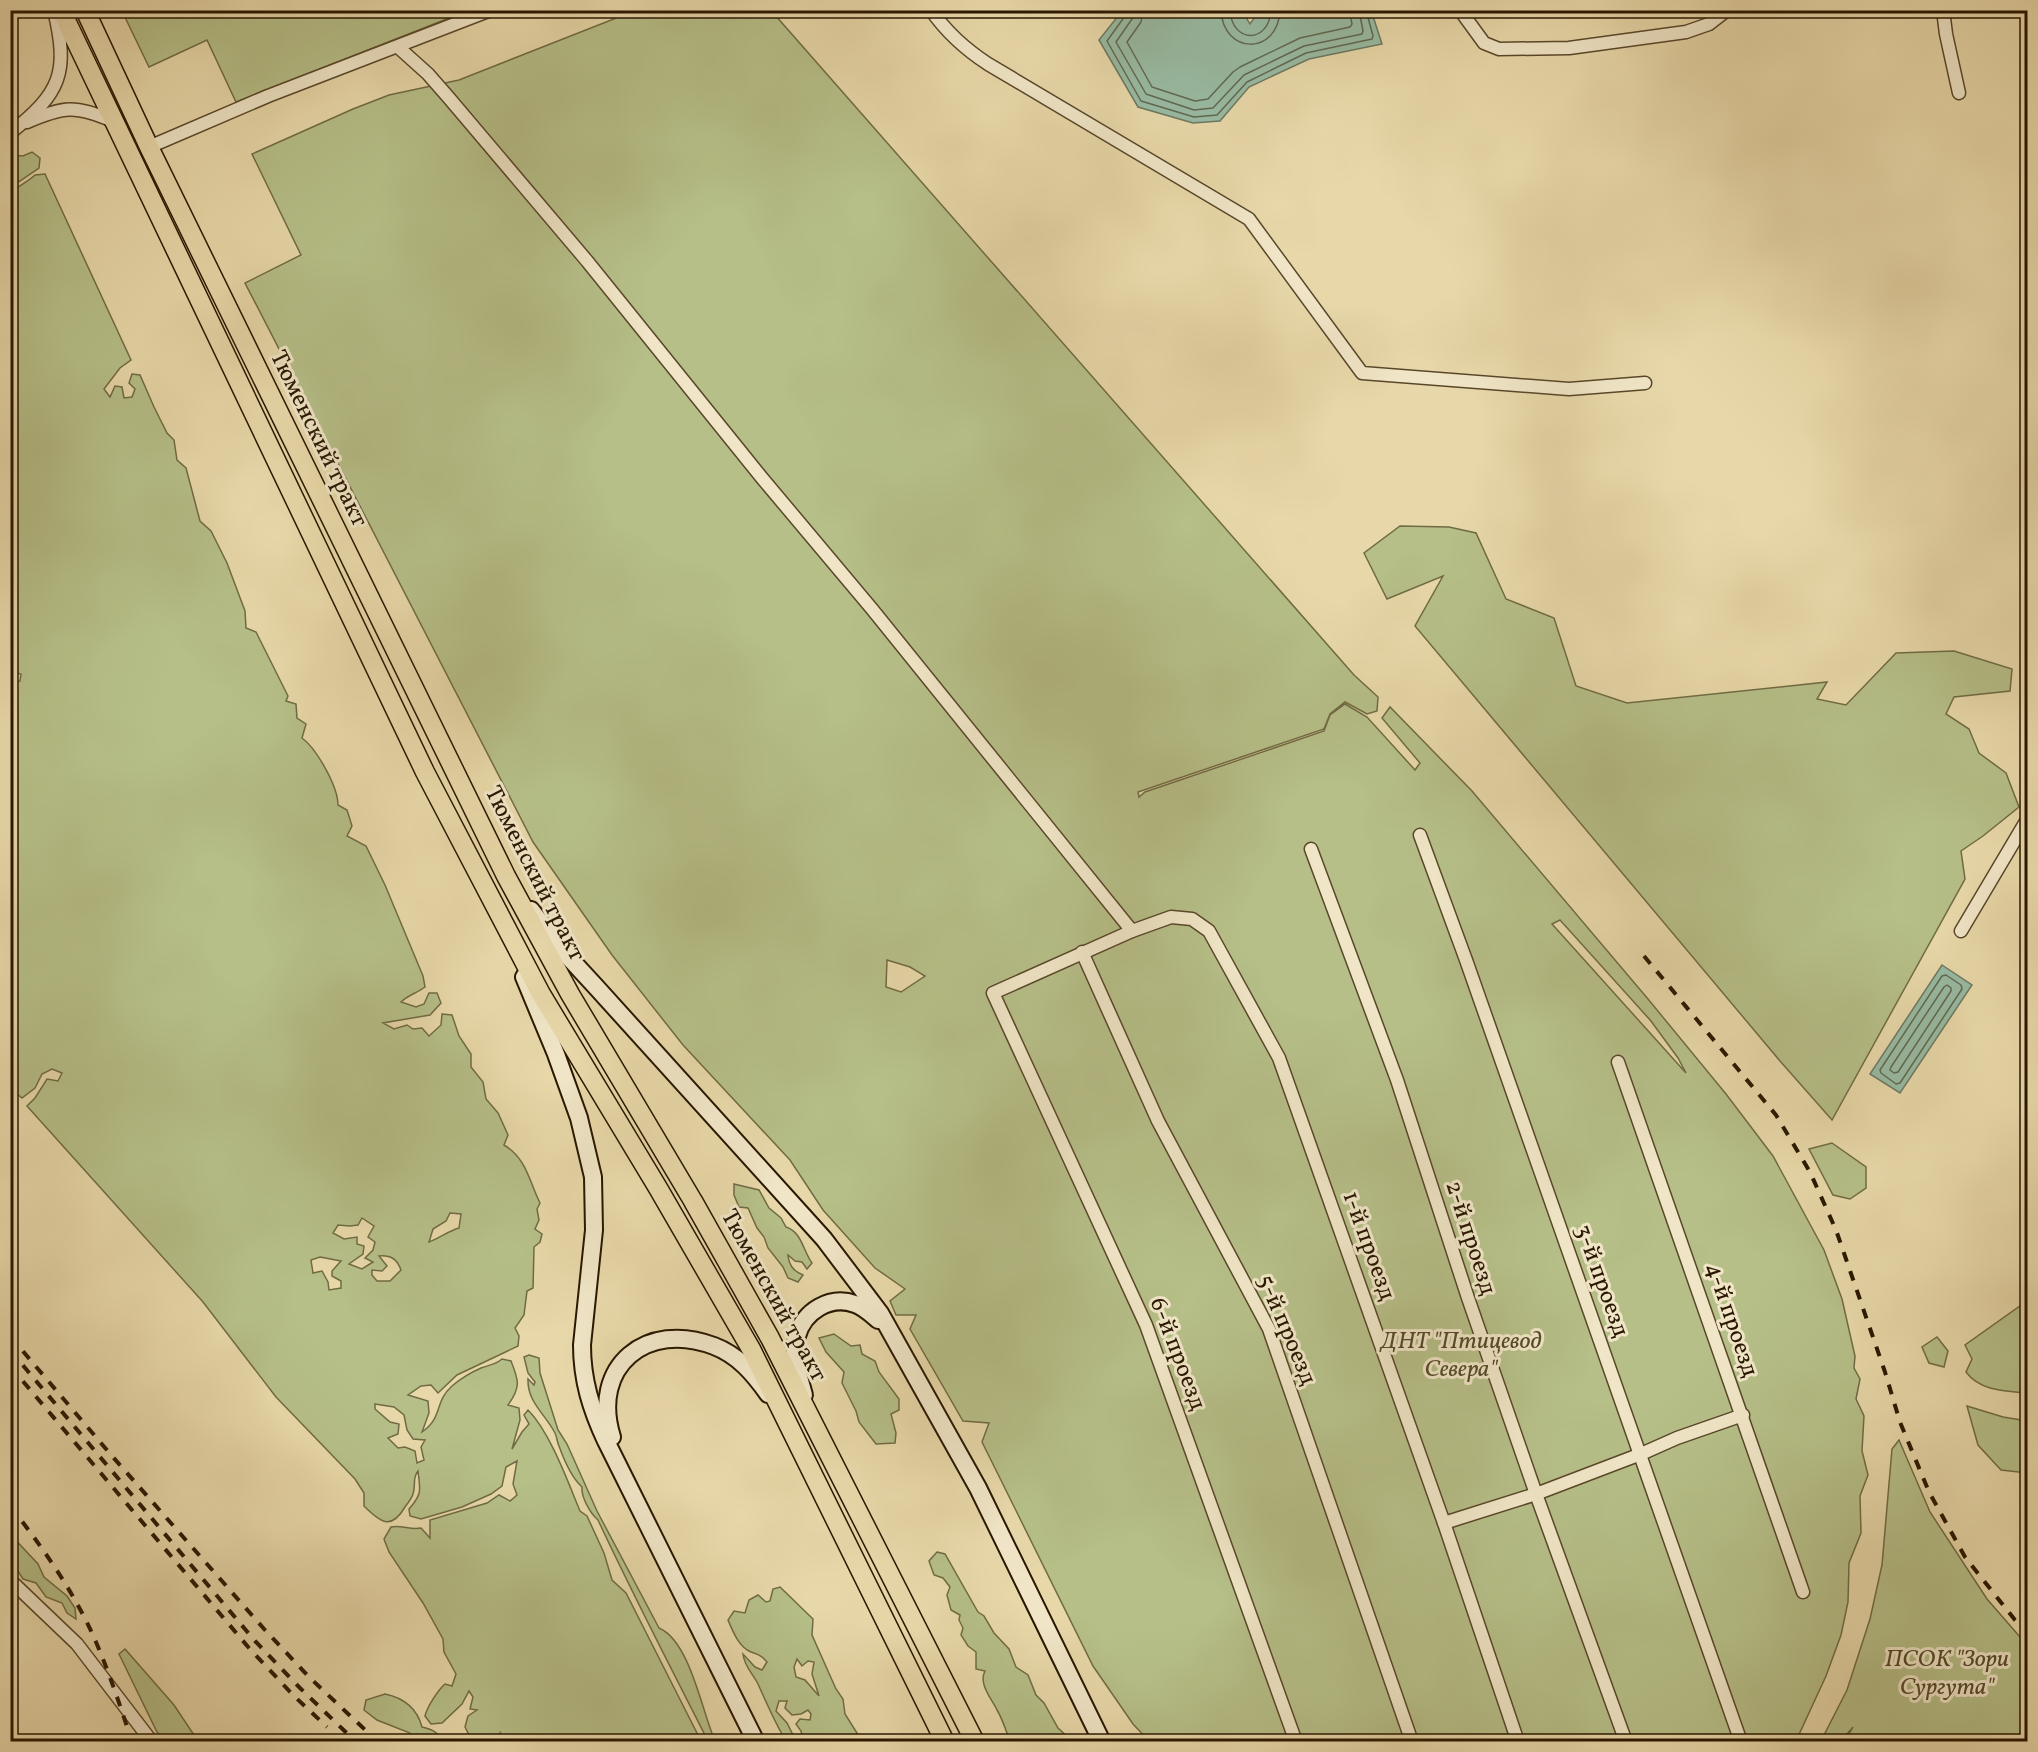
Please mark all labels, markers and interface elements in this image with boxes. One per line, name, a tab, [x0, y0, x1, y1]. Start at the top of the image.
street label: Тюменский тракт	[260, 345, 376, 533]
street label: Тюменский тракт	[475, 780, 593, 968]
street label: 2-й проезд	[1436, 1177, 1505, 1300]
street label: 1-й проезд	[1333, 1187, 1404, 1306]
street label: Тюменский тракт	[711, 1203, 835, 1389]
street label: 3-й проезд	[1565, 1220, 1637, 1342]
street label: 4-й проезд	[1696, 1258, 1767, 1382]
street label: 5-й проезд	[1248, 1270, 1325, 1391]
street label: 6-й проезд	[1140, 1293, 1214, 1416]
park label: ДНТ "Птицевод Севера"	[1379, 1325, 1541, 1387]
park label: ПСОК "Зори Сургута"	[1885, 1643, 2009, 1705]

